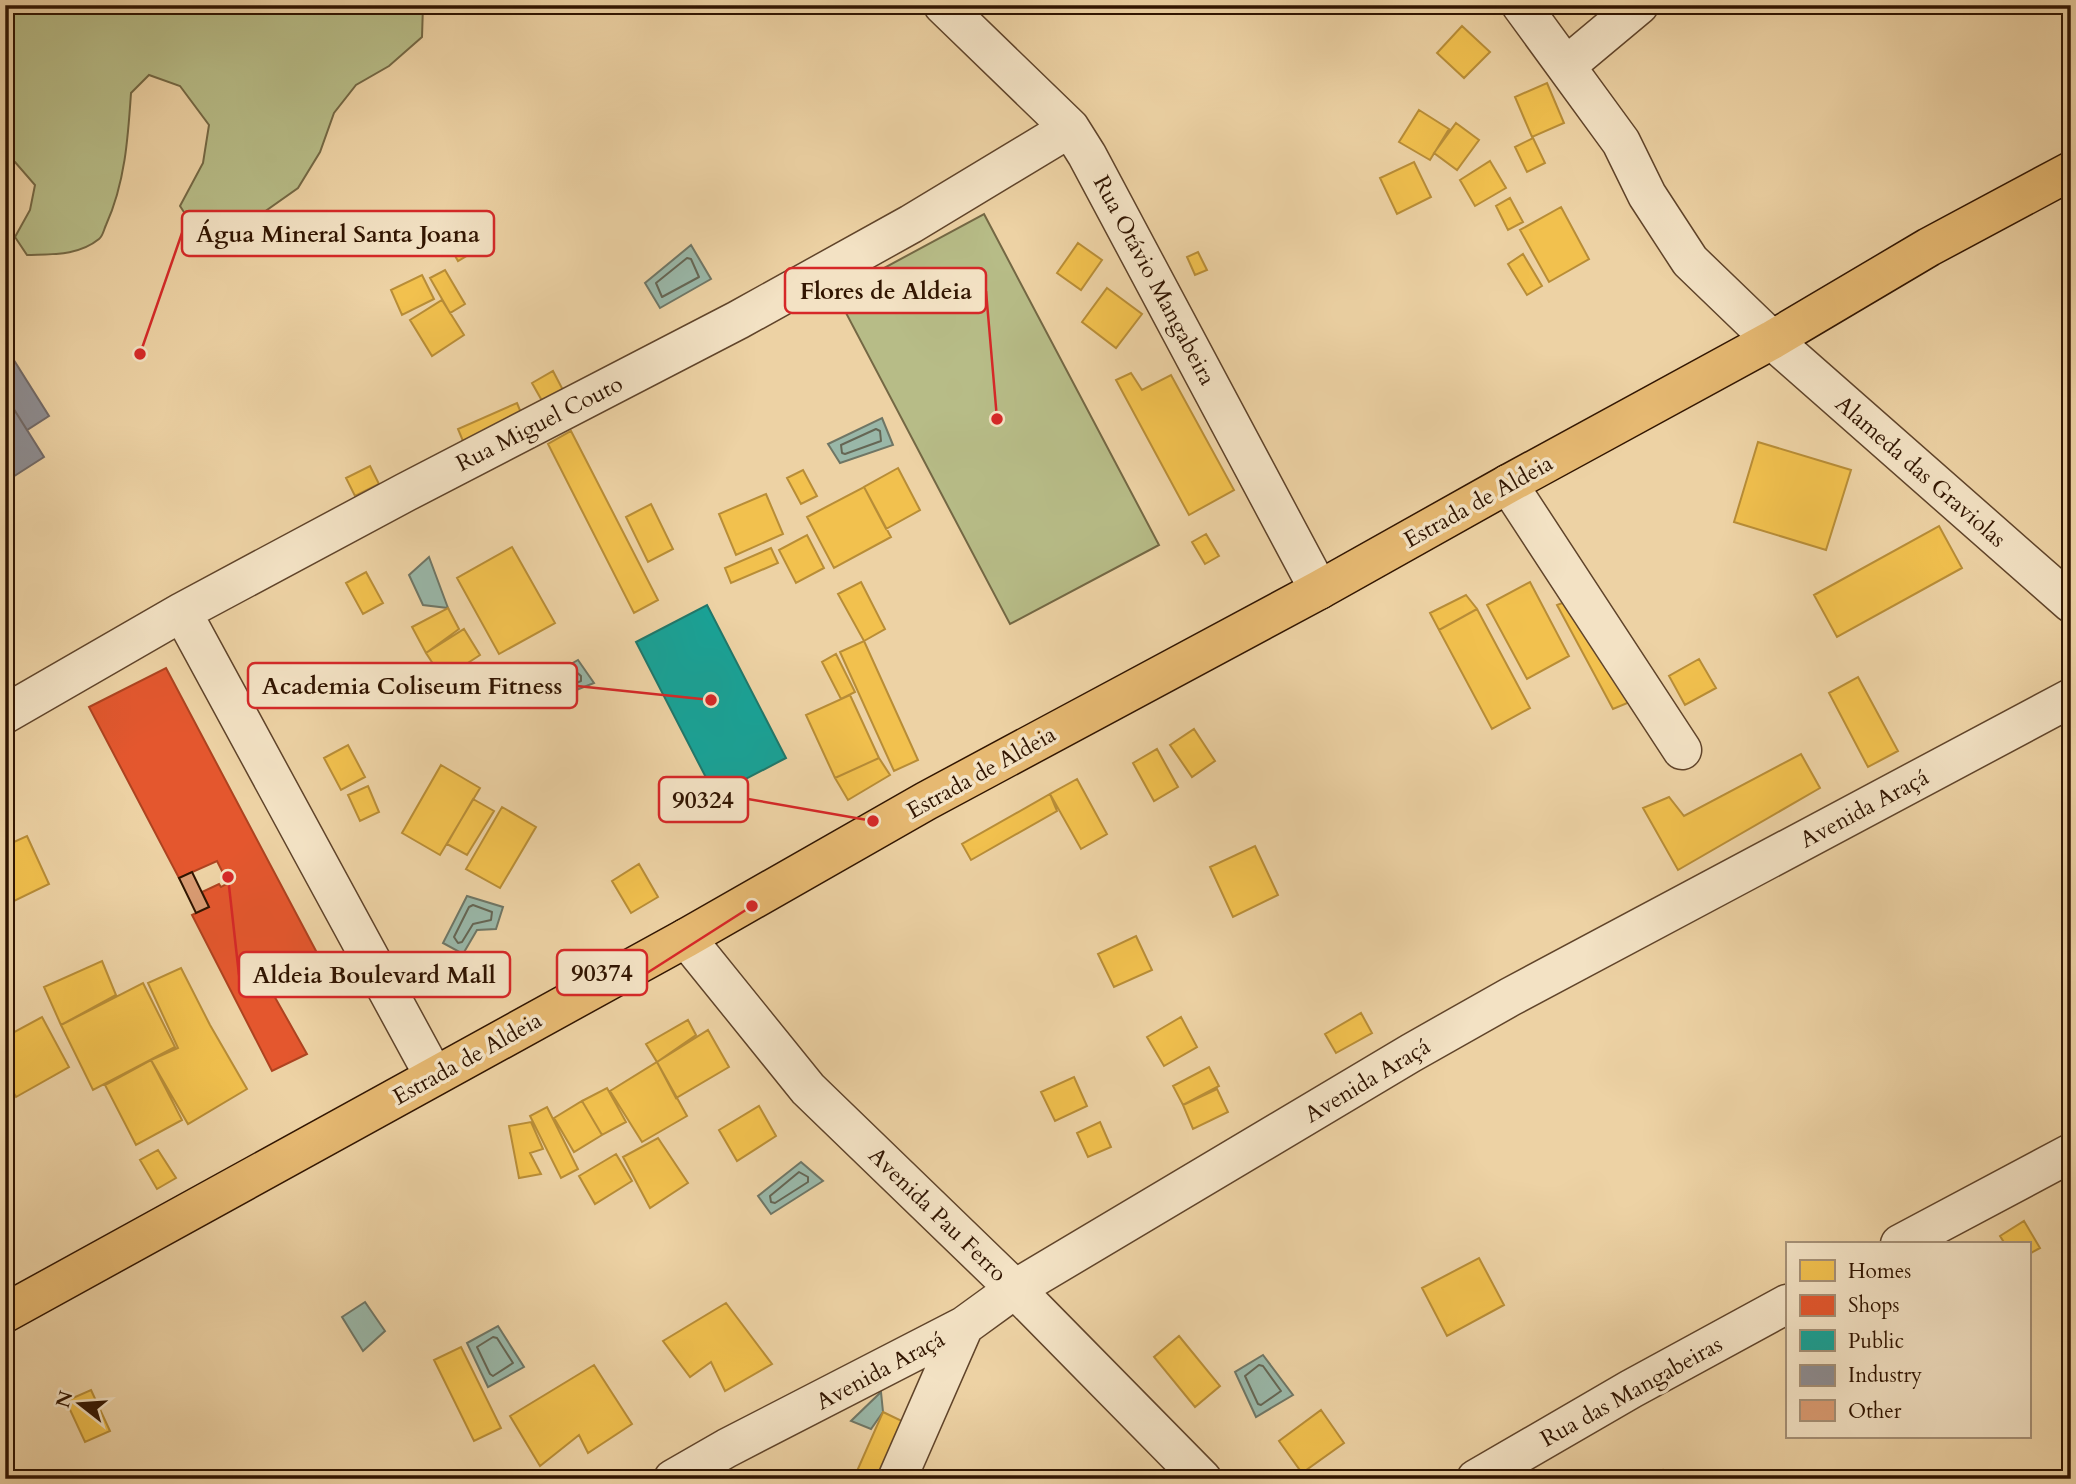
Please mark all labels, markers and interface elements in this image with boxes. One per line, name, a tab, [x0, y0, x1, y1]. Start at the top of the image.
street label: Rua Otávio Mangabeira	[1086, 170, 1223, 391]
callout: Água Mineral Santa Joana	[182, 211, 494, 256]
text: Água Mineral Santa Joana	[196, 218, 480, 251]
callout: Flores de Aldeia	[785, 268, 986, 313]
text: Flores de Aldeia	[800, 275, 972, 308]
street label: Rua Miguel Couto	[451, 368, 628, 479]
street label: Alameda das Graviolas	[1829, 388, 2013, 554]
street label: Estrada de Aldeia	[1398, 448, 1558, 555]
callout: Academia Coliseum Fitness	[248, 663, 577, 708]
text: Academia Coliseum Fitness	[262, 670, 562, 703]
street label: Estrada de Aldeia	[901, 719, 1061, 826]
street label: Avenida Araçá	[1795, 762, 1934, 855]
callout: 90324	[659, 777, 748, 822]
text: 90324	[672, 784, 734, 817]
callout: 90374	[557, 950, 647, 995]
callout: Aldeia Boulevard Mall	[239, 952, 510, 997]
text: 90374	[571, 957, 633, 990]
text: Aldeia Boulevard Mall	[252, 959, 496, 992]
street label: Estrada de Aldeia	[387, 1005, 547, 1112]
street label: Avenida Araçá	[1299, 1031, 1436, 1130]
street label: Avenida Pau Ferro	[862, 1140, 1014, 1289]
legend	[1786, 1242, 2030, 1438]
text: Homes	[1848, 1257, 1911, 1286]
text: Shops	[1848, 1291, 1900, 1320]
street label: Avenida Araçá	[811, 1324, 950, 1417]
text: Public	[1848, 1327, 1904, 1356]
street label: Rua das Mangabeiras	[1535, 1329, 1728, 1454]
text: Industry	[1848, 1361, 1922, 1390]
north arrow	[46, 1368, 116, 1438]
text: N	[50, 1387, 80, 1411]
text: Other	[1848, 1397, 1902, 1426]

